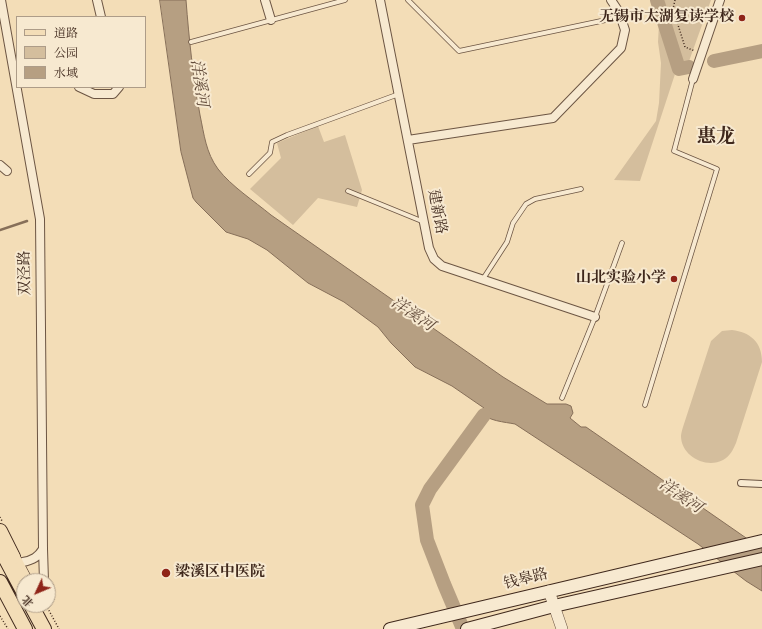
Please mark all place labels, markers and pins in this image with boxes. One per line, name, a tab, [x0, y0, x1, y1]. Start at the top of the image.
place label: 无锡市太湖复读学校	[599, 9, 734, 27]
marker: 无锡市太湖复读学校	[737, 13, 747, 23]
place label: 山北实验小学	[576, 270, 666, 288]
marker: 山北实验小学	[669, 274, 679, 284]
place label: 梁溪区中医院	[175, 564, 265, 582]
marker: 梁溪区中医院	[160, 567, 172, 579]

